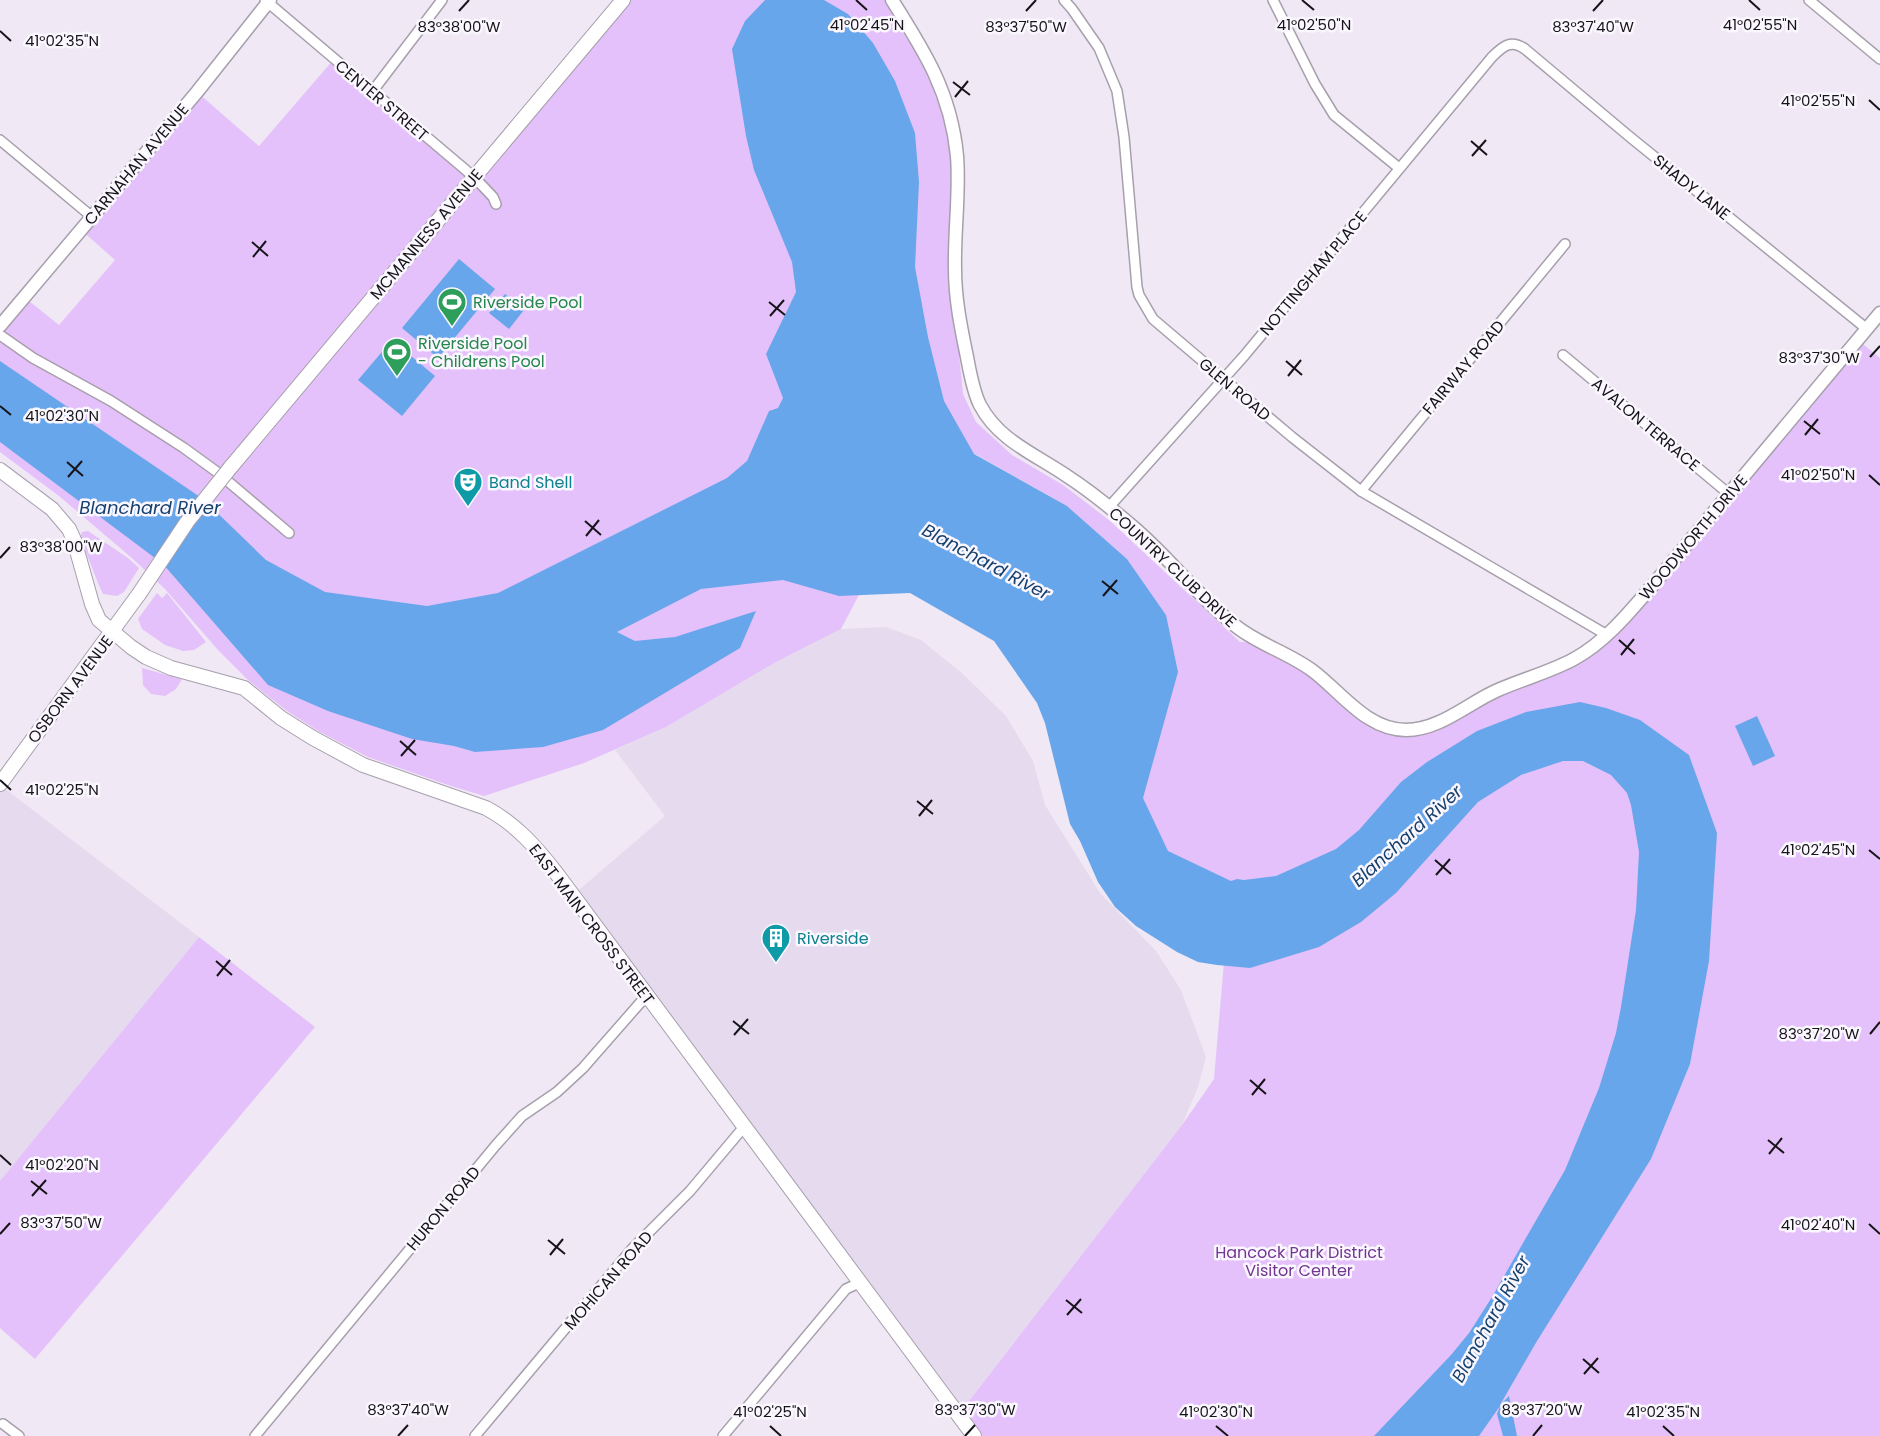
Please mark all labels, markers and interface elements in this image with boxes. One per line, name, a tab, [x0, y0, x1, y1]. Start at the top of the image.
text: 41°02'45"N	[830, 14, 904, 35]
text: 41°02'50"N	[1277, 14, 1351, 35]
text: 41°02'55"N	[1723, 14, 1797, 35]
text: 83°38'00"W	[418, 16, 501, 37]
text: 83°37'50"W	[985, 16, 1067, 37]
text: 83°37'40"W	[1552, 16, 1634, 37]
text: 41°02'35"N	[25, 30, 99, 51]
street label: CENTER STREET	[330, 54, 434, 147]
text: 41°02'55"N	[1781, 90, 1855, 111]
street label: CARNAHAN AVENUE	[79, 99, 194, 230]
street label: SHADY LANE	[1648, 149, 1735, 226]
street label: MCMANNESS AVENUE	[365, 164, 488, 305]
street label: NOTTINGHAM PLACE	[1254, 206, 1372, 341]
sports icon: Riverside Pool	[436, 286, 468, 328]
place label: Riverside Pool	[473, 291, 583, 314]
street label: FAIRWAY ROAD	[1417, 315, 1510, 420]
place label: Riverside Pool - Childrens Pool	[418, 332, 545, 373]
sports icon: Riverside Pool - Childrens Pool	[381, 336, 413, 378]
text: 83°37'30"W	[1778, 347, 1860, 368]
street label: GLEN ROAD	[1194, 352, 1276, 426]
street label: AVALON TERRACE	[1587, 372, 1705, 477]
text: 41°02'30"N	[25, 405, 99, 426]
text: 41°02'50"N	[1781, 464, 1855, 485]
theatre icon: Band Shell	[452, 466, 484, 508]
street label: WOODWORTH DRIVE	[1634, 469, 1753, 605]
place label: Band Shell	[489, 471, 572, 494]
water label: Blanchard River	[79, 495, 222, 520]
street label: COUNTRY CLUB DRIVE	[1104, 502, 1242, 633]
water label: Blanchard River	[918, 517, 1056, 606]
text: 83°38'00"W	[20, 536, 103, 557]
street label: OSBORN AVENUE	[22, 631, 119, 748]
water label: Blanchard River	[1346, 778, 1469, 892]
text: 41°02'25"N	[25, 779, 99, 800]
street label: EAST MAIN CROSS STREET	[523, 839, 660, 1010]
text: 41°02'45"N	[1781, 839, 1855, 860]
building icon: Riverside	[760, 922, 792, 964]
place label: Riverside	[797, 927, 869, 950]
text: 83°37'20"W	[1779, 1023, 1860, 1044]
text: 41°02'20"N	[25, 1154, 99, 1175]
street label: HURON ROAD	[401, 1161, 486, 1256]
text: 83°37'50"W	[20, 1212, 102, 1233]
text: 41°02'40"N	[1781, 1214, 1855, 1235]
street label: MOHICAN ROAD	[559, 1226, 658, 1335]
park label: Hancock Park District Visitor Center	[1215, 1241, 1383, 1282]
water label: Blanchard River	[1445, 1250, 1536, 1387]
text: 83°37'40"W	[367, 1399, 449, 1420]
text: 83°37'30"W	[934, 1399, 1016, 1420]
text: 83°37'20"W	[1502, 1399, 1583, 1420]
text: 41°02'25"N	[733, 1401, 807, 1422]
text: 41°02'30"N	[1179, 1401, 1253, 1422]
text: 41°02'35"N	[1626, 1401, 1700, 1422]

